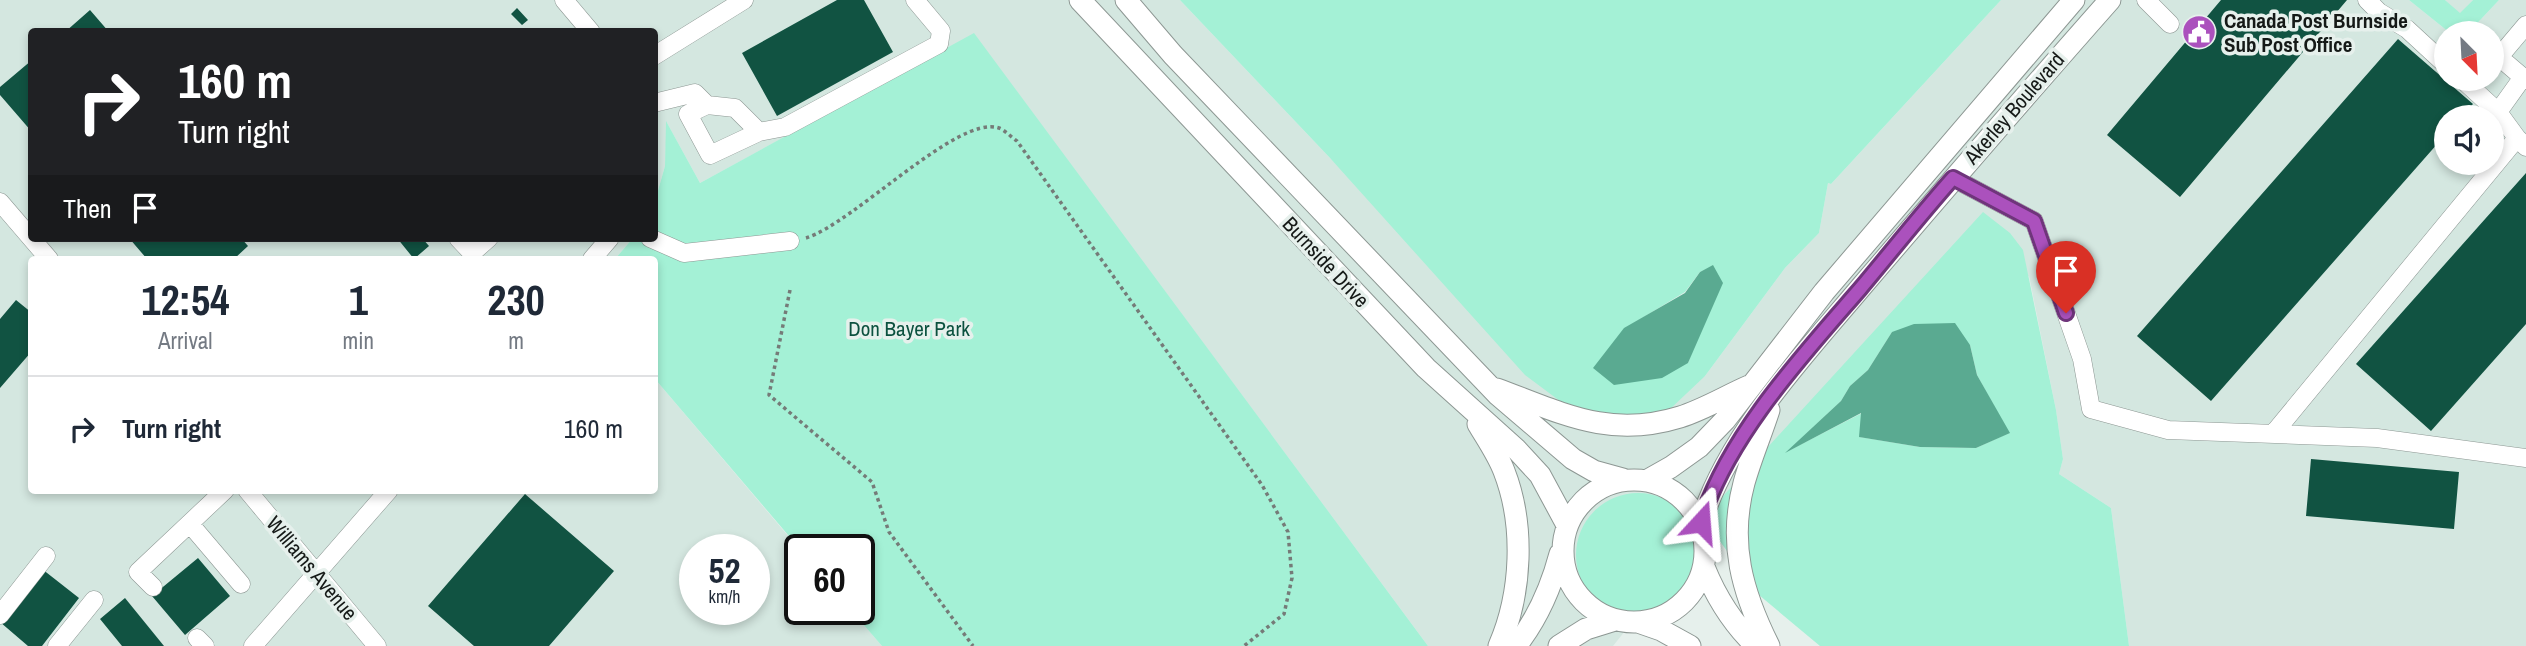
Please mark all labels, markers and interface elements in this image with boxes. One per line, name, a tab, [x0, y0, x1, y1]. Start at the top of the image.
place label: Canada Post Burnside Sub Post Office	[2224, 6, 2408, 59]
public building icon: Canada Post Burnside Sub Post Office	[2180, 13, 2218, 51]
north arrow	[2434, 21, 2504, 91]
map controls	[2434, 21, 2504, 175]
street label: Akerley Boulevard	[1957, 46, 2071, 171]
text: 160 m	[178, 47, 292, 113]
icon: right	[63, 56, 154, 147]
button: sound	[2434, 105, 2504, 175]
text: Turn right	[178, 110, 290, 153]
icon: arrive	[126, 189, 164, 227]
text: Then	[63, 191, 112, 226]
street label: Burnside Drive	[1276, 210, 1376, 314]
pin	[2036, 241, 2096, 313]
icon: arrive	[2047, 252, 2085, 290]
text: 12:54	[141, 272, 229, 328]
text: 1	[349, 272, 368, 328]
text: 230	[487, 272, 545, 328]
park label: Don Bayer Park	[848, 314, 970, 343]
text: Arrival	[158, 325, 213, 356]
text: min	[343, 325, 374, 356]
text: m	[508, 325, 524, 356]
icon: right	[63, 410, 101, 448]
text: Turn right	[122, 411, 221, 446]
text: 160 m	[564, 411, 623, 446]
position arrow	[1664, 485, 1738, 559]
street label: Williams Avenue	[260, 510, 364, 626]
speed limit sign: 60	[784, 534, 875, 625]
text: 52	[709, 547, 740, 594]
text: km/h	[709, 584, 741, 609]

